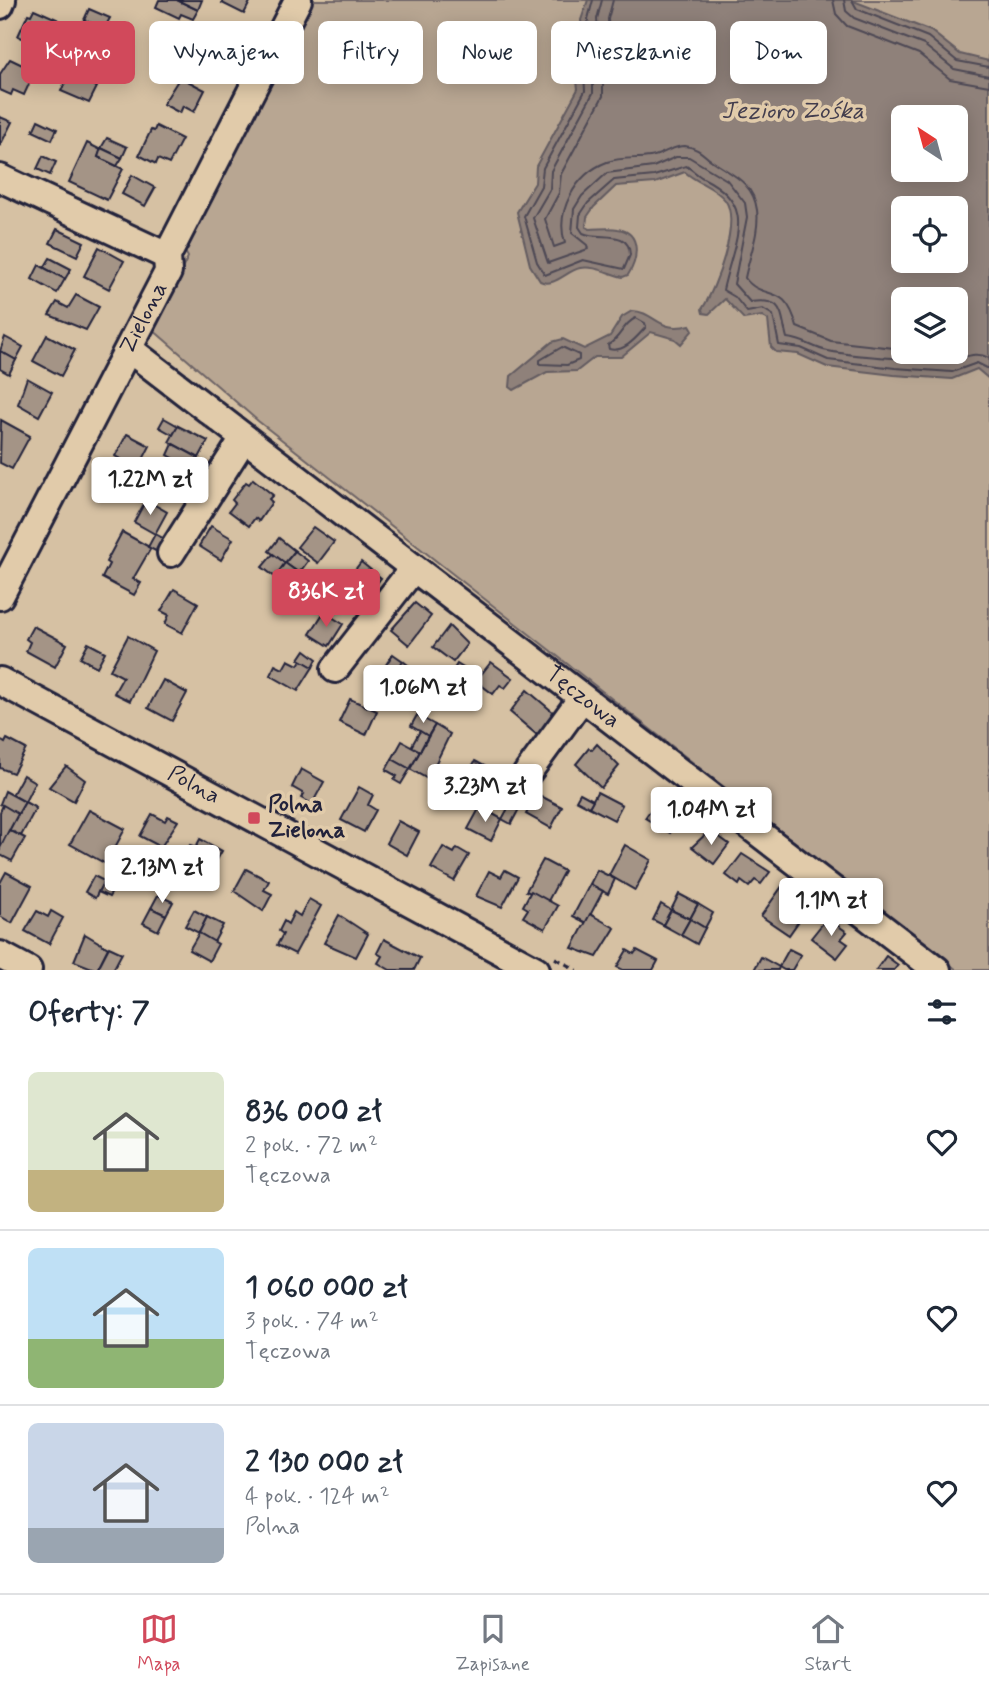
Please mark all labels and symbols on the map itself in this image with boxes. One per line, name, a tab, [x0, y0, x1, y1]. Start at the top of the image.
water label: Jezioro Zośka	[722, 96, 864, 127]
north arrow	[891, 105, 968, 182]
street label: Zielona	[113, 277, 175, 359]
pin: 1.22M zł	[78, 458, 222, 517]
pin: 836K zł	[261, 570, 391, 629]
street label: Tęczowa	[539, 659, 626, 736]
pin: 1.06M zł	[351, 666, 495, 725]
street label: Polna	[162, 759, 225, 812]
pin: 3.23M zł	[413, 764, 557, 824]
pin: 1.04M zł	[639, 788, 783, 847]
place label: Polna Zielona	[268, 790, 345, 846]
marker: Polna Zielona	[246, 810, 262, 826]
pin: 2.13M zł	[90, 846, 234, 905]
pin: 1.1M zł	[766, 878, 896, 938]

